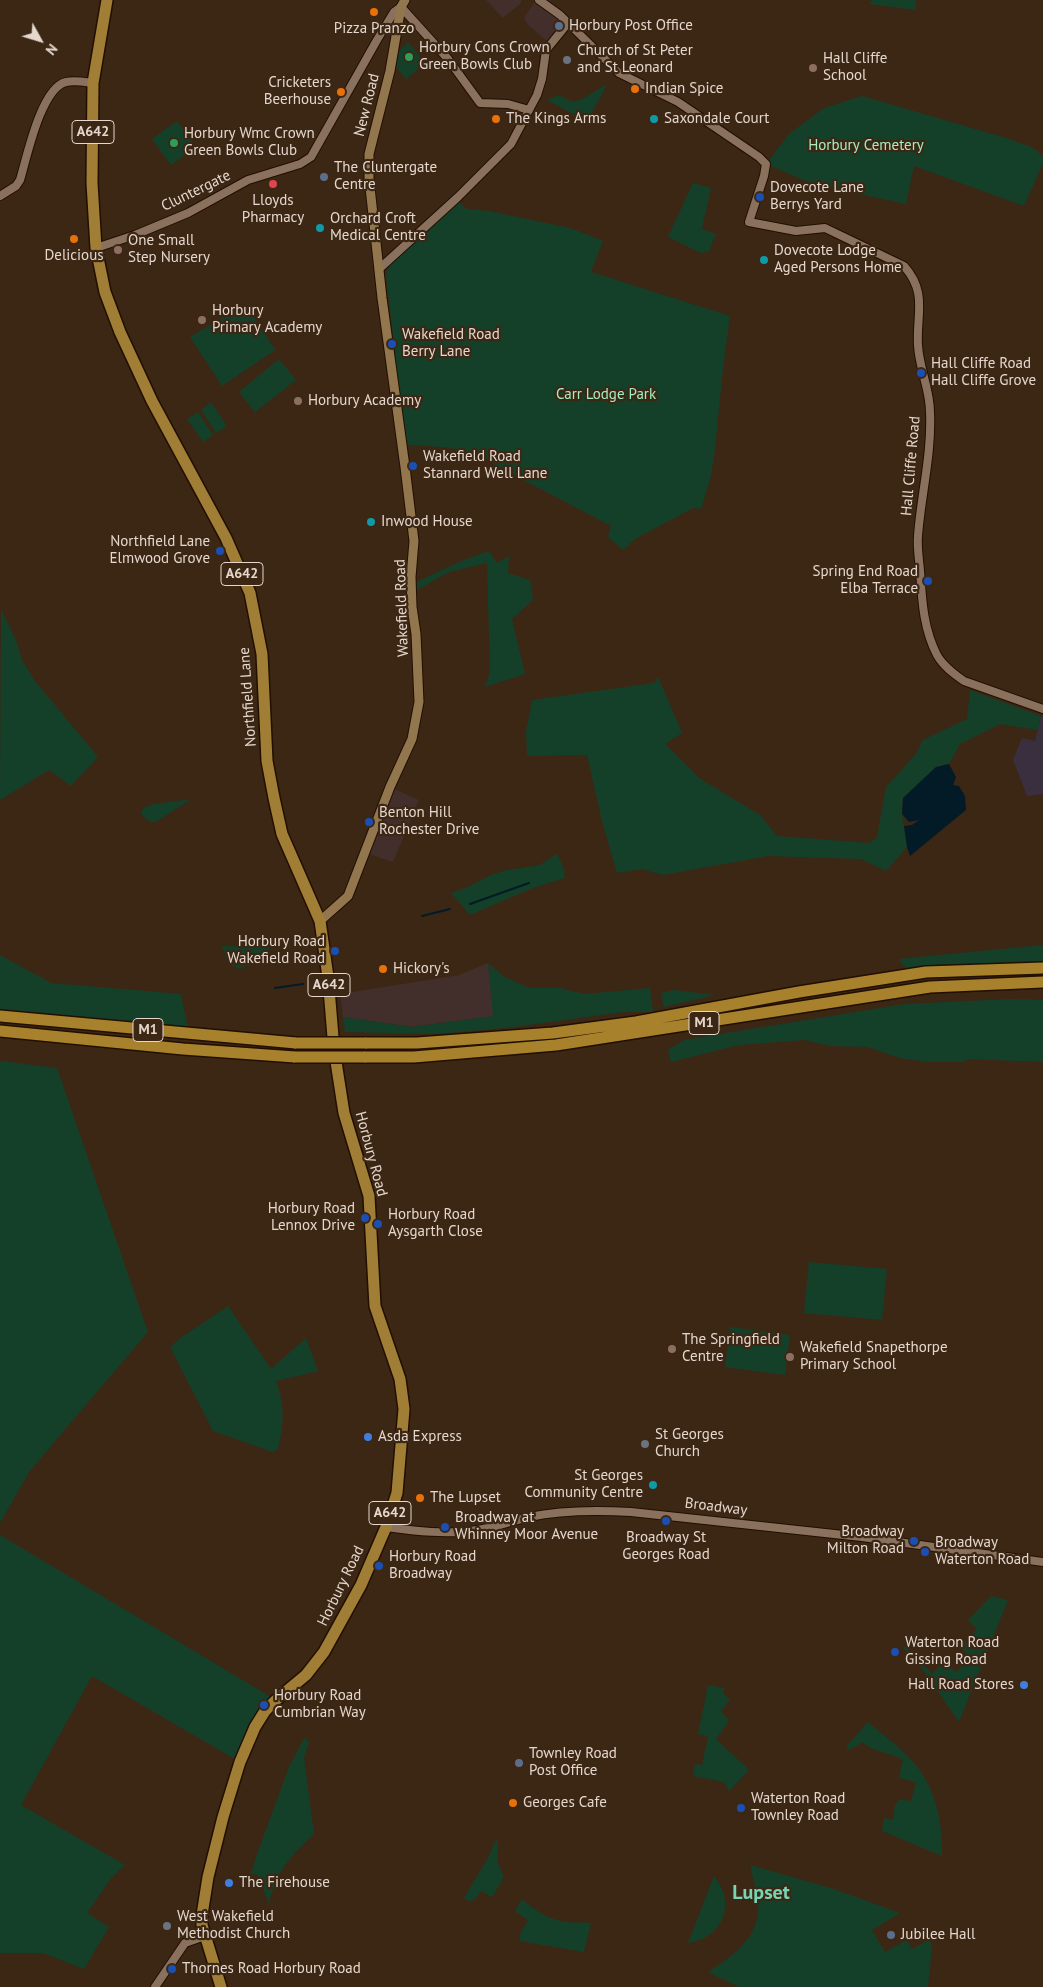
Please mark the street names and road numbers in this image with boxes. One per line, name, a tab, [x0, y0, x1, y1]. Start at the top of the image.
street label: New Road	[350, 72, 384, 138]
road number: A642	[72, 120, 114, 144]
street label: Cluntergate	[158, 166, 234, 216]
street label: Hall Cliffe Road	[898, 415, 924, 517]
street label: Wakefield Road	[391, 559, 413, 657]
road number: A642	[221, 562, 263, 586]
street label: Northfield Lane	[236, 647, 260, 747]
road number: A642	[308, 974, 350, 996]
road number: M1	[689, 1011, 719, 1034]
road number: M1	[133, 1018, 163, 1042]
street label: Horbury Road	[351, 1110, 391, 1198]
street label: Broadway	[684, 1494, 748, 1520]
road number: A642	[369, 1502, 411, 1525]
street label: Horbury Road	[314, 1543, 368, 1629]

